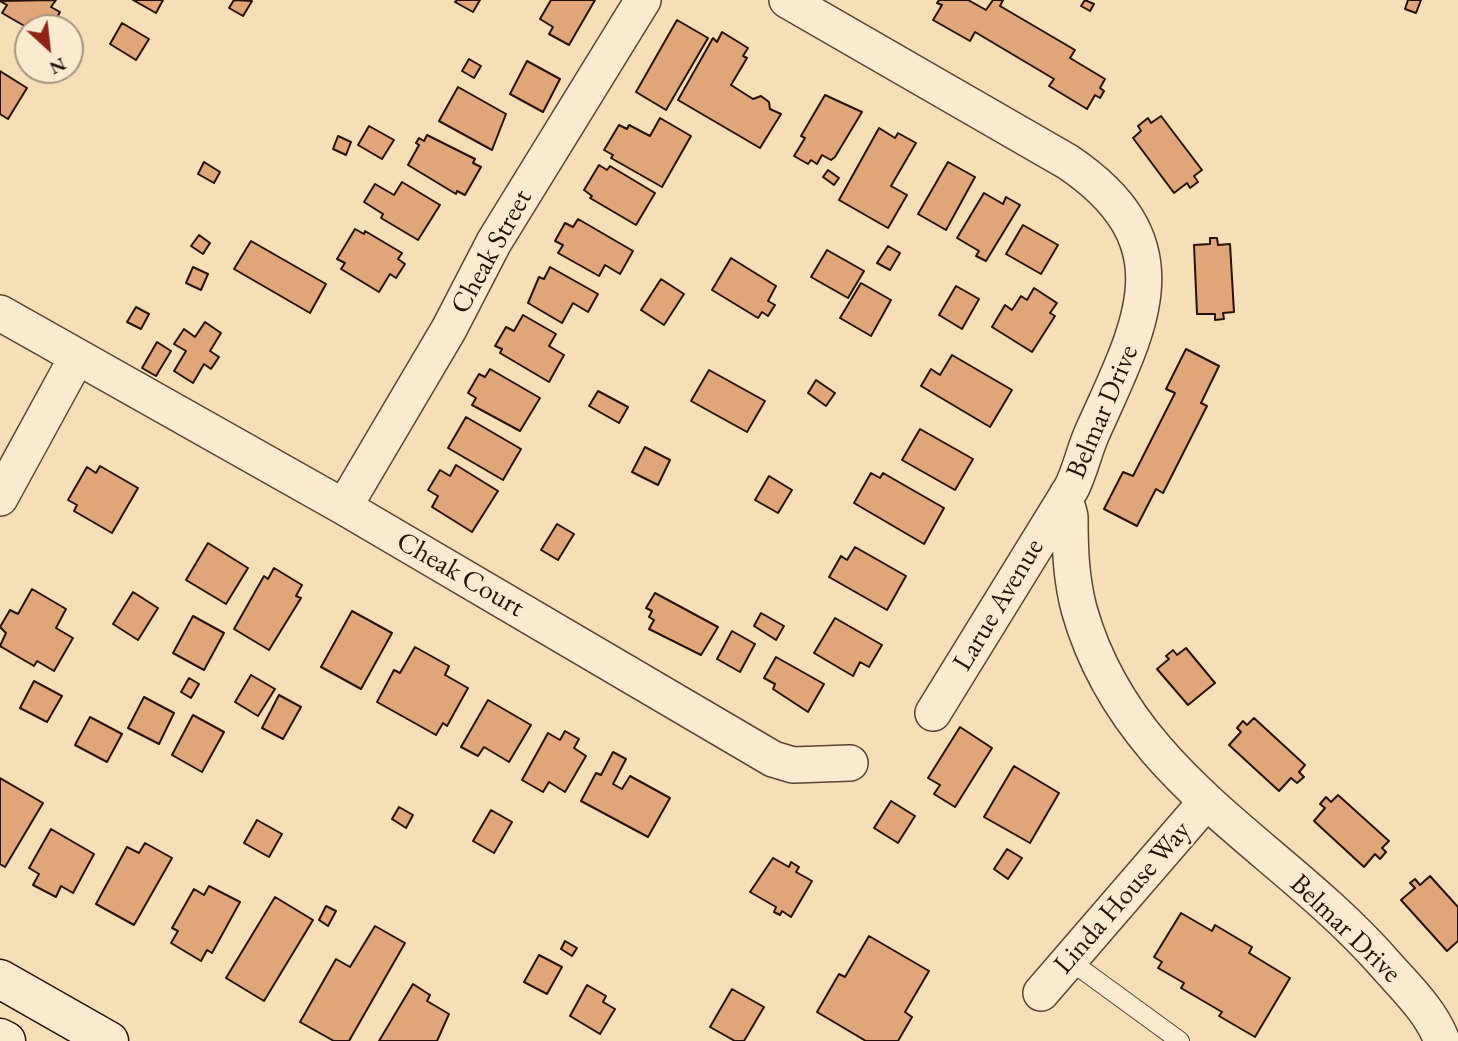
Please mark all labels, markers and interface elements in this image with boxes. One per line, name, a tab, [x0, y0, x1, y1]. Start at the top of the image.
north arrow	[14, 14, 84, 84]
text: N	[45, 52, 70, 81]
street label: Cheak Street	[444, 184, 540, 320]
street label: Belmar Drive	[1060, 340, 1146, 484]
street label: Cheak Court	[390, 525, 530, 625]
street label: Larue Avenue	[946, 533, 1052, 677]
street label: Linda House Way	[1047, 815, 1199, 981]
street label: Belmar Drive	[1282, 868, 1408, 990]

